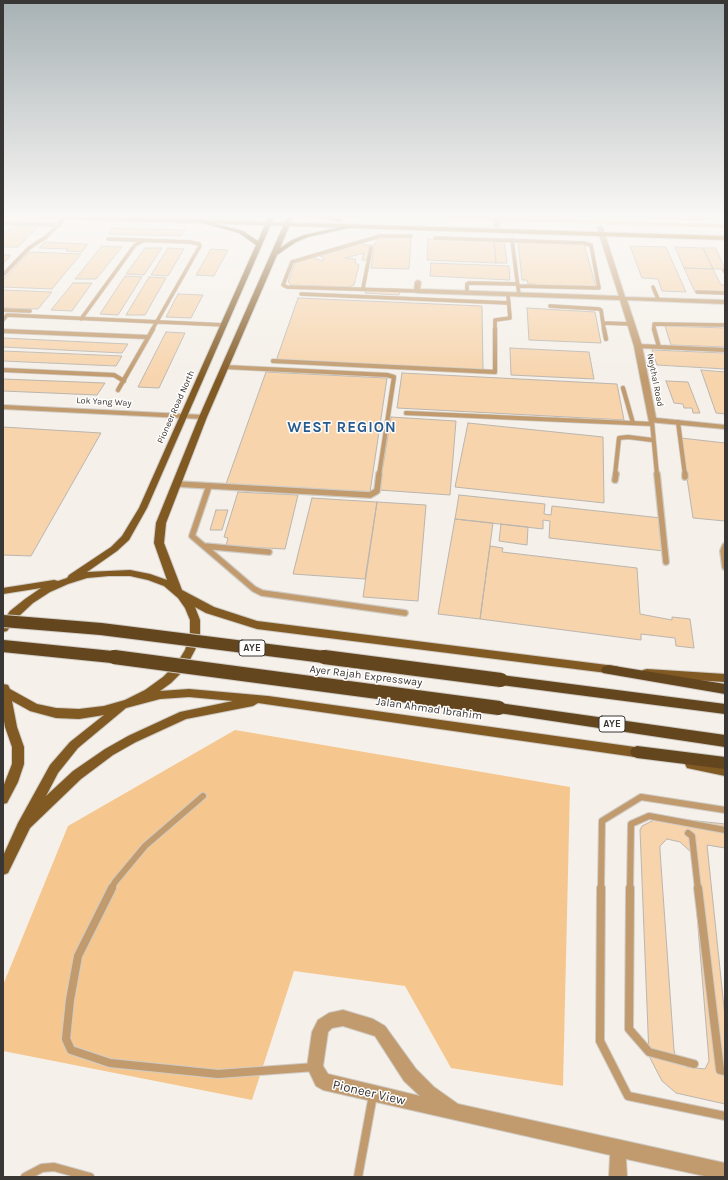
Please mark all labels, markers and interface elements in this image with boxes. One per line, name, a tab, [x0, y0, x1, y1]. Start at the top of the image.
street label: Neythal Road	[645, 352, 665, 408]
street label: Pioneer Road North	[155, 369, 197, 445]
street label: Lok Yang Way	[76, 395, 132, 409]
district label: WEST REGION	[287, 419, 397, 437]
road number: AYE	[239, 640, 265, 656]
street label: Ayer Rajah Expressway	[309, 663, 423, 689]
street label: Jalan Ahmad Ibrahim	[375, 695, 483, 723]
road number: AYE	[599, 716, 625, 732]
street label: Pioneer View	[331, 1077, 407, 1109]

